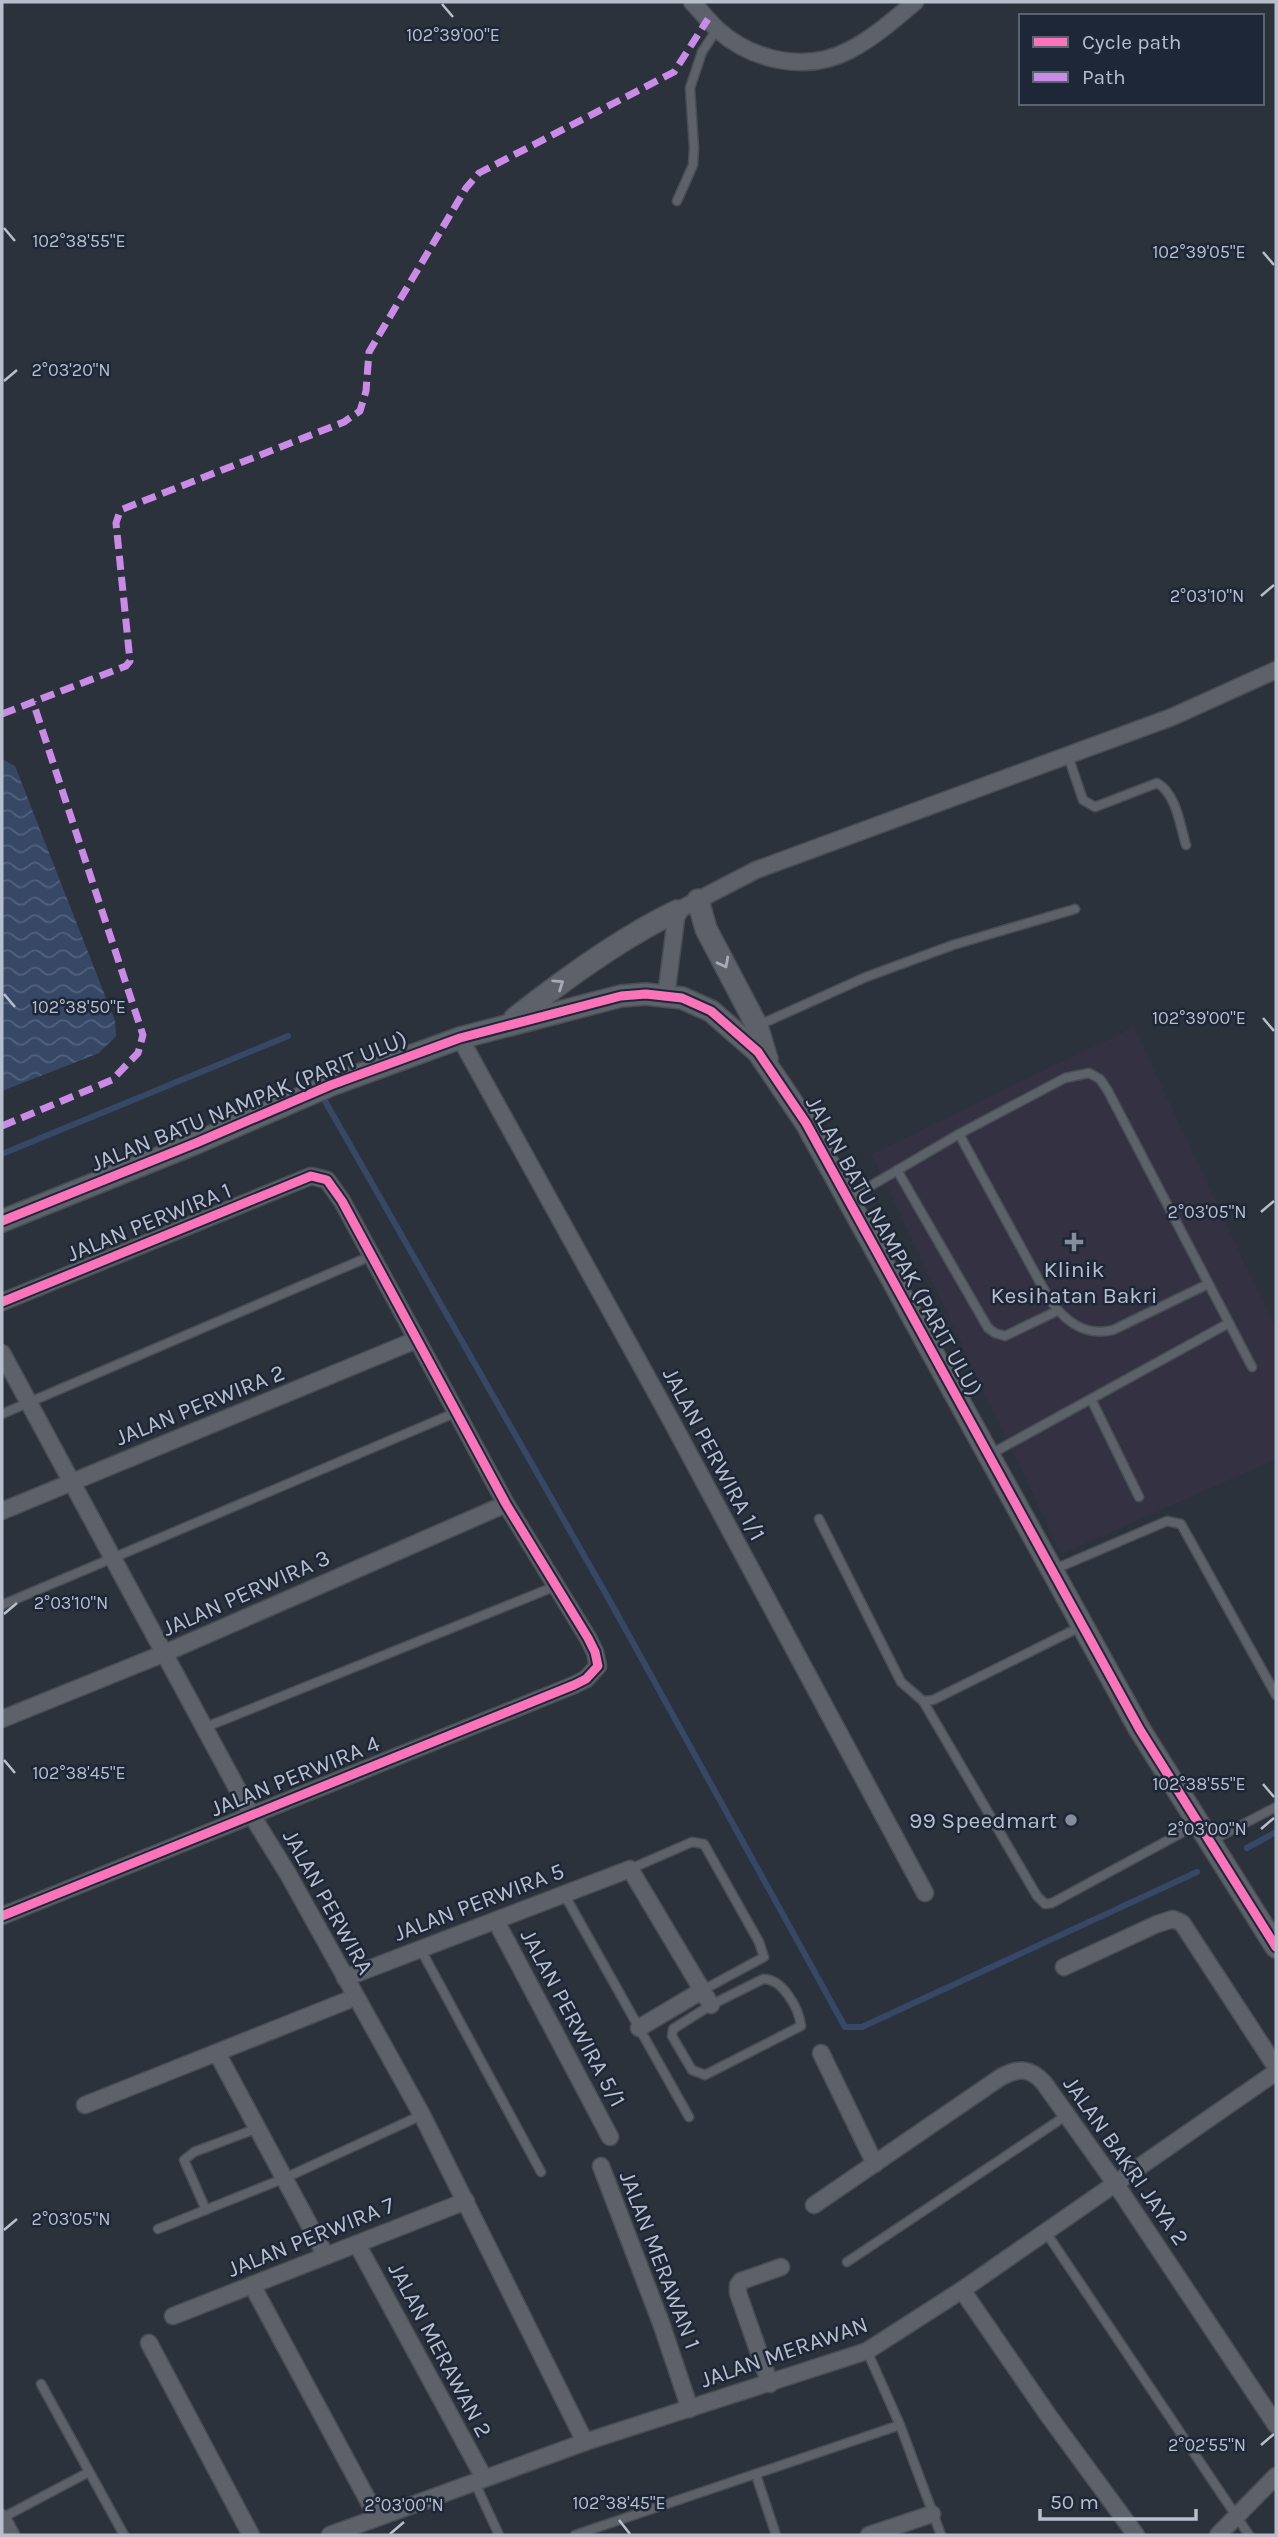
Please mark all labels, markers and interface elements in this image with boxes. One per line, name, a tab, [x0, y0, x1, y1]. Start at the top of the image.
legend	[1019, 14, 1264, 105]
text: 102°39'00"E	[406, 24, 500, 46]
text: Cycle path	[1082, 30, 1182, 54]
text: Path	[1082, 65, 1126, 89]
text: 102°38'55"E	[32, 230, 126, 252]
text: 102°39'05"E	[1152, 241, 1246, 263]
text: 2°03'20"N	[31, 359, 111, 381]
text: 2°03'10"N	[1170, 585, 1244, 607]
one-way arrow	[716, 956, 729, 968]
one-way arrow	[551, 980, 564, 993]
text: 102°38'50"E	[32, 996, 126, 1018]
text: 102°39'00"E	[1152, 1007, 1246, 1029]
street label: JALAN BATU NAMPAK (PARIT ULU)	[87, 1025, 411, 1177]
street label: JALAN BATU NAMPAK (PARIT ULU)	[800, 1091, 988, 1401]
street label: JALAN PERWIRA 1	[63, 1177, 235, 1267]
text: 2°03'05"N	[1168, 1201, 1246, 1223]
marker: Klinik Kesihatan Bakri	[1064, 1232, 1084, 1252]
place label: Klinik Kesihatan Bakri	[990, 1256, 1158, 1309]
street label: JALAN PERWIRA 2	[111, 1359, 289, 1451]
street label: JALAN PERWIRA 1/1	[657, 1363, 771, 1545]
street label: JALAN PERWIRA 3	[158, 1544, 334, 1642]
text: 2°03'10"N	[34, 1592, 108, 1614]
street label: JALAN PERWIRA 4	[206, 1730, 384, 1822]
text: 102°38'45"E	[32, 1762, 126, 1784]
text: 102°38'55"E	[1152, 1773, 1246, 1795]
place label: 99 Speedmart	[909, 1807, 1057, 1834]
marker: 99 Speedmart	[1063, 1812, 1079, 1828]
text: 2°03'00"N	[1167, 1818, 1247, 1840]
street label: JALAN PERWIRA	[277, 1825, 379, 1979]
street label: JALAN PERWIRA 5	[390, 1857, 568, 1947]
street label: JALAN PERWIRA 5/1	[515, 1924, 631, 2112]
street label: JALAN BAKRI JAYA 2	[1058, 2071, 1194, 2251]
street label: JALAN MERAWAN 1	[614, 2167, 706, 2353]
street label: JALAN PERWIRA 7	[223, 2191, 399, 2283]
text: 2°03'05"N	[32, 2208, 110, 2230]
street label: JALAN MERAWAN 2	[382, 2258, 498, 2442]
street label: JALAN MERAWAN	[697, 2311, 871, 2393]
text: 2°02'55"N	[1168, 2434, 1246, 2456]
scale bar	[1040, 2478, 1196, 2522]
text: 50 m	[1050, 2490, 1099, 2514]
text: 102°38'45"E	[572, 2492, 666, 2514]
text: 2°03'00"N	[364, 2494, 444, 2516]

